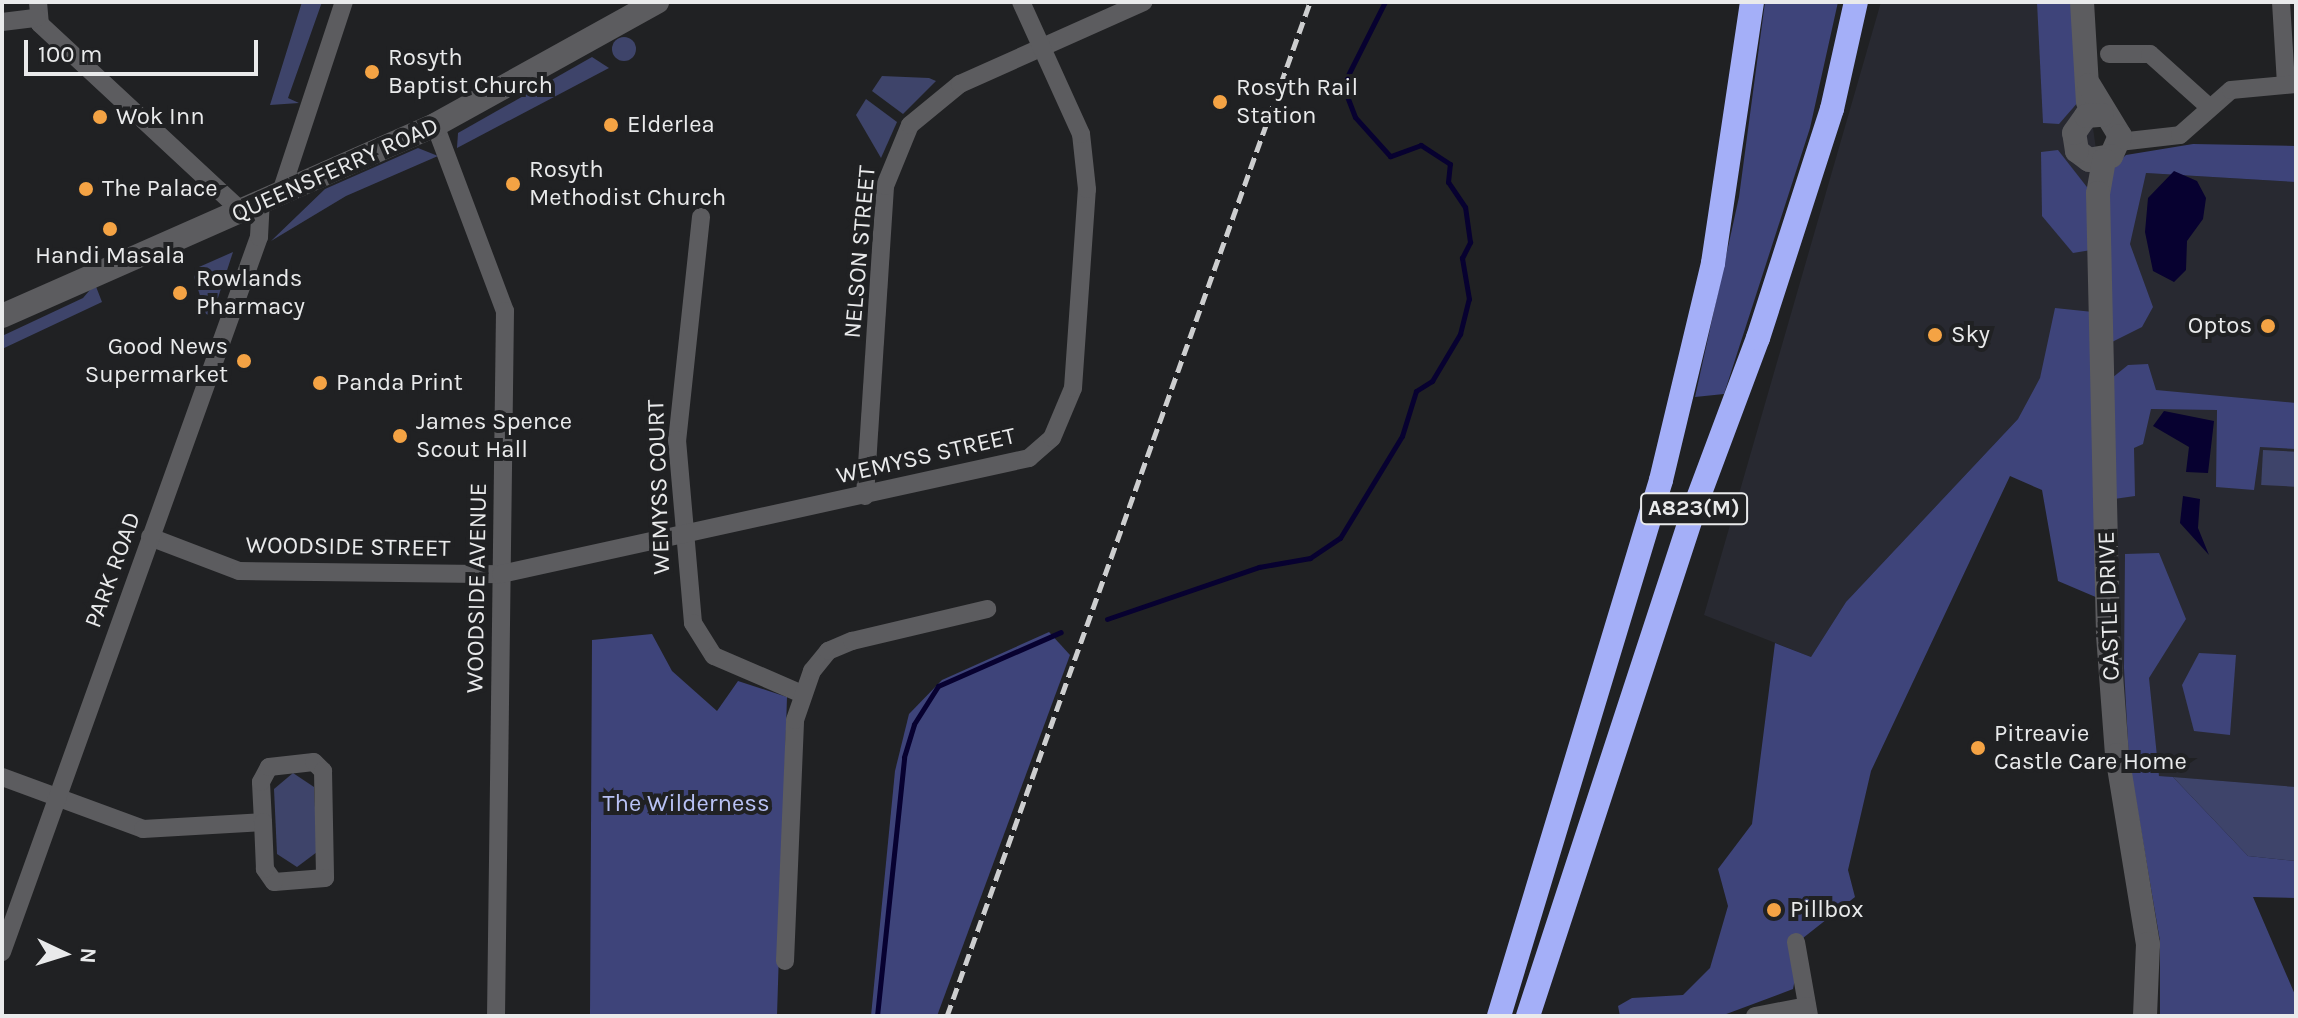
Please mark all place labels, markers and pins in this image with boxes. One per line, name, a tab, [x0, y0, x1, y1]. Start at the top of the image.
place label: Rosyth Baptist Church	[388, 44, 553, 100]
marker: Rosyth Baptist Church	[363, 63, 381, 81]
place label: Rosyth Rail Station	[1236, 74, 1358, 130]
marker: Rosyth Rail Station	[1211, 93, 1229, 111]
place label: Wok Inn	[116, 103, 205, 131]
marker: Wok Inn	[91, 108, 109, 126]
place label: Elderlea	[627, 111, 715, 139]
marker: Elderlea	[602, 116, 620, 134]
place label: Rosyth Methodist Church	[529, 156, 726, 212]
place label: The Palace	[102, 175, 218, 203]
marker: Rosyth Methodist Church	[504, 175, 522, 193]
marker: The Palace	[77, 180, 95, 198]
marker: Handi Masala	[101, 220, 119, 238]
place label: Handi Masala	[35, 242, 185, 270]
place label: Rowlands Pharmacy	[196, 265, 305, 321]
marker: Rowlands Pharmacy	[171, 284, 189, 302]
place label: Optos	[2188, 312, 2252, 340]
marker: Optos	[2259, 317, 2277, 335]
place label: Sky	[1951, 321, 1990, 349]
marker: Sky	[1926, 326, 1944, 344]
place label: Good News Supermarket	[85, 333, 228, 389]
marker: Good News Supermarket	[235, 352, 253, 370]
place label: Panda Print	[336, 369, 463, 397]
marker: Panda Print	[311, 374, 329, 392]
place label: James Spence Scout Hall	[416, 408, 572, 464]
marker: James Spence Scout Hall	[391, 427, 409, 445]
place label: Pitreavie Castle Care Home	[1994, 720, 2187, 776]
marker: Pitreavie Castle Care Home	[1969, 739, 1987, 757]
place label: Pillbox	[1790, 896, 1863, 924]
marker: Pillbox	[1765, 901, 1783, 919]

